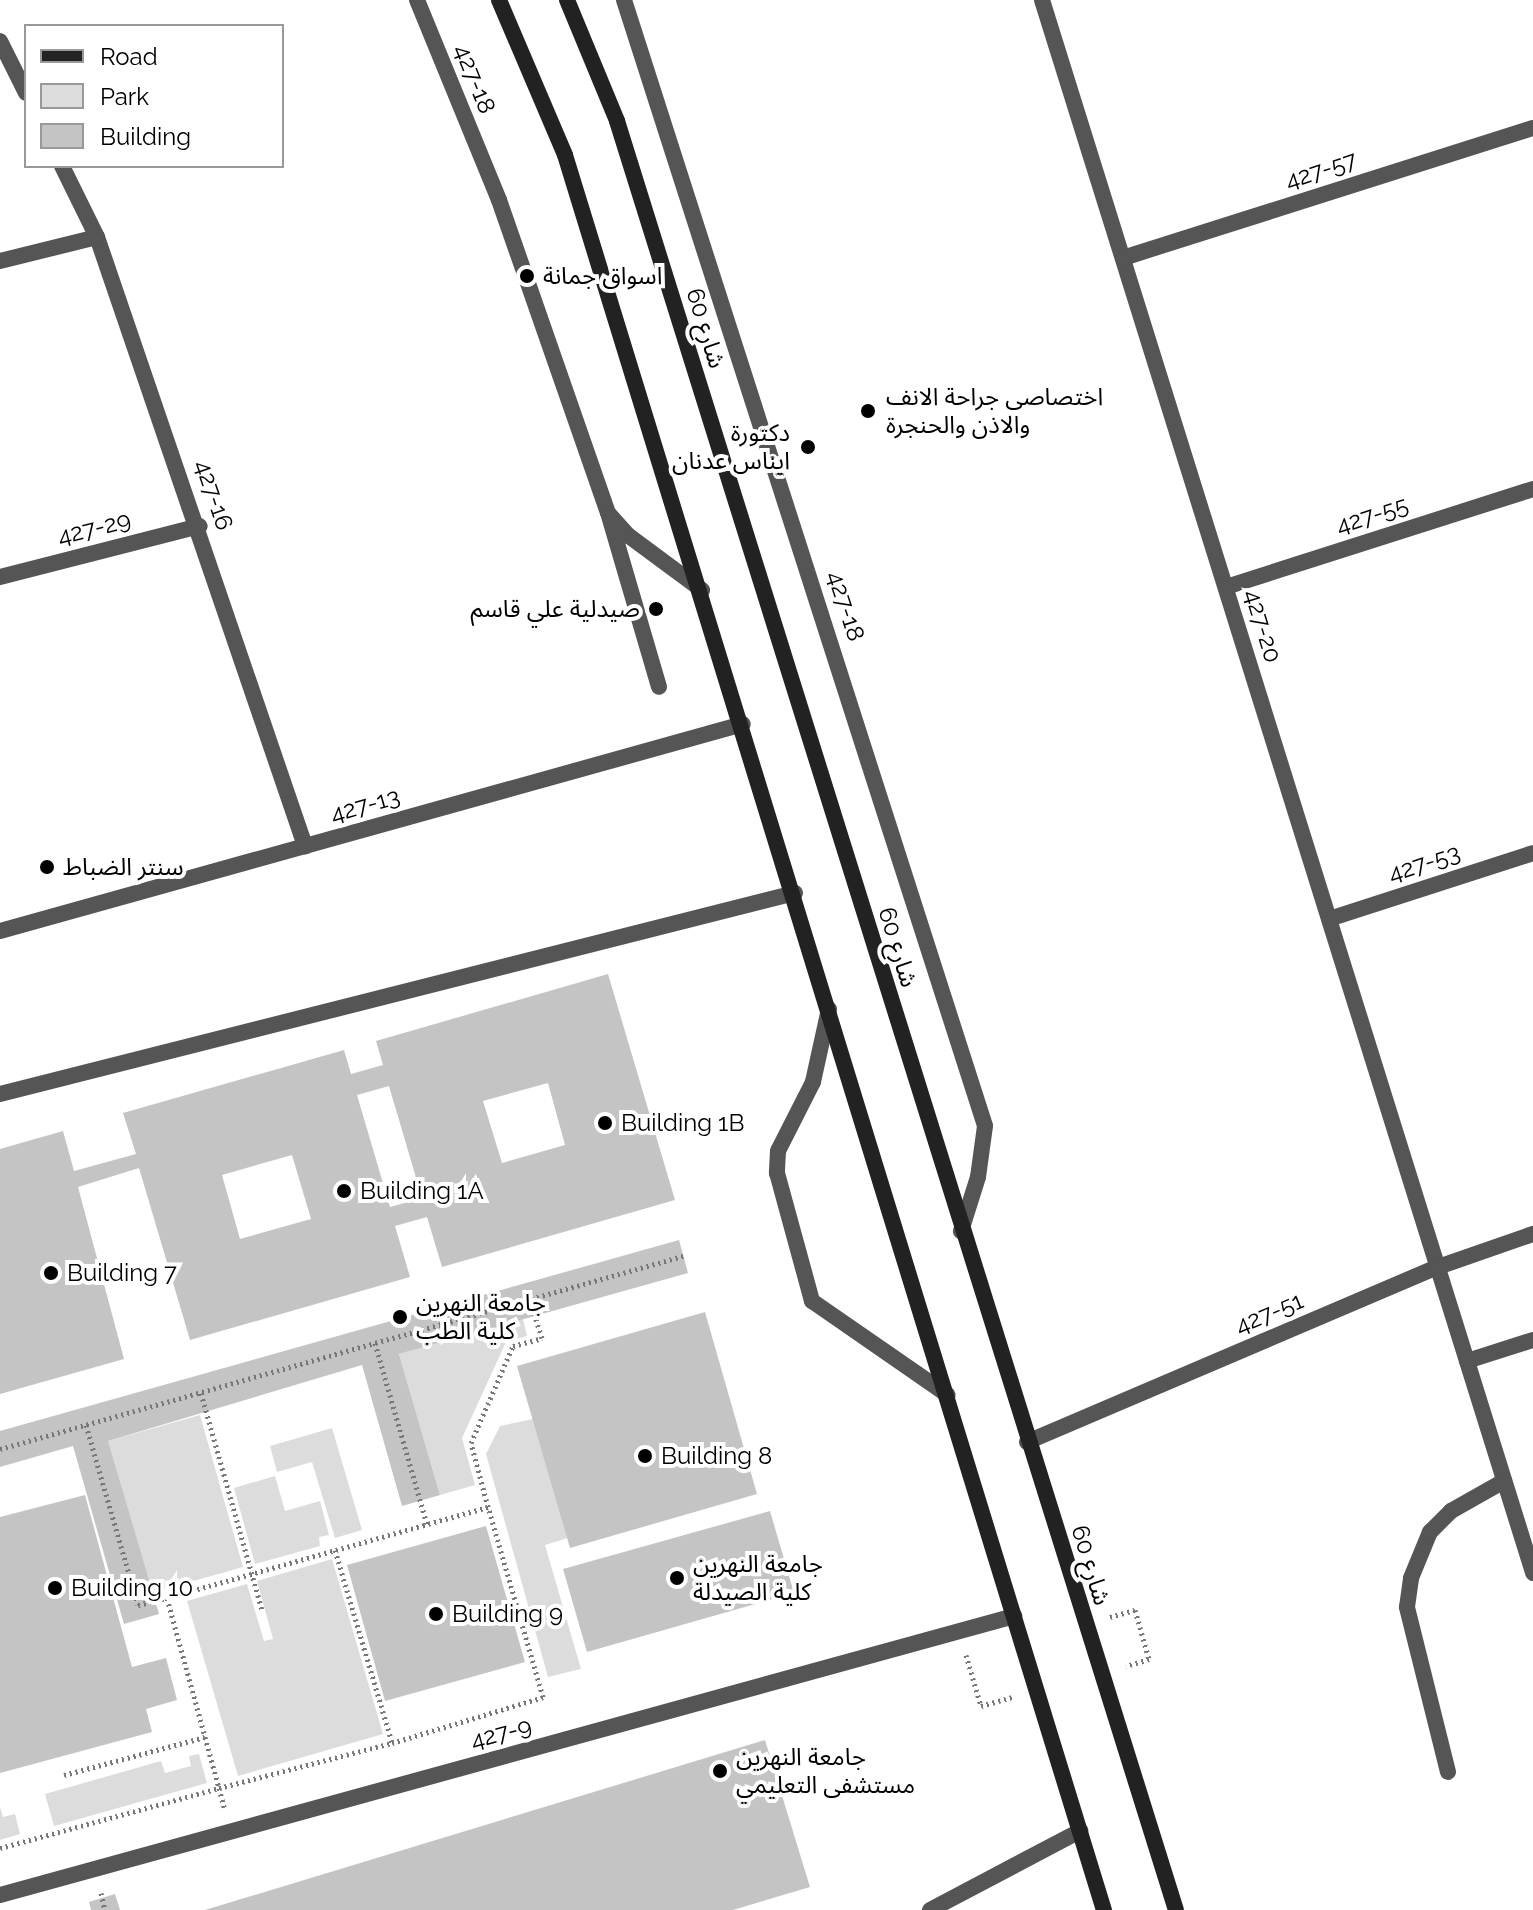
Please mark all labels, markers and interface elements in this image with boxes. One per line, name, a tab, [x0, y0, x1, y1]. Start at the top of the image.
legend	[24, 24, 284, 168]
street label: 427-18	[448, 40, 502, 118]
text: Road	[100, 42, 158, 71]
text: Park	[100, 82, 149, 111]
text: Building	[100, 122, 191, 151]
street label: 427-57	[1282, 145, 1360, 195]
place label: اسواق جمانة	[543, 262, 662, 290]
marker: اسواق جمانة	[518, 267, 536, 285]
street label: شارع 60	[680, 285, 732, 371]
place label: اختصاصي جراحة الانف والاذن والحنجرة	[886, 383, 1103, 439]
marker: اختصاصي جراحة الانف والاذن والحنجرة	[857, 400, 879, 422]
place label: دكتورة ايناس عدنان	[672, 419, 790, 475]
marker: دكتورة ايناس عدنان	[797, 436, 819, 458]
street label: 427-16	[189, 456, 239, 534]
street label: 427-55	[1332, 490, 1412, 540]
street label: 427-29	[54, 505, 134, 551]
street label: 427-18	[821, 567, 871, 645]
street label: 427-20	[1238, 586, 1288, 666]
place label: صيدلية علي قاسم	[471, 595, 640, 623]
marker: صيدلية علي قاسم	[647, 600, 665, 618]
street label: 427-13	[327, 781, 403, 829]
street label: 427-53	[1384, 838, 1464, 888]
place label: سنتر الضباط	[63, 853, 183, 881]
marker: سنتر الضباط	[38, 858, 56, 876]
street label: شارع 60	[872, 904, 924, 990]
place label: Building 1B	[621, 1109, 744, 1137]
marker: Building 1B	[596, 1114, 614, 1132]
place label: Building 1A	[360, 1177, 484, 1205]
marker: Building 1A	[335, 1182, 353, 1200]
place label: Building 7	[67, 1259, 177, 1287]
marker: Building 7	[42, 1264, 60, 1282]
street label: 427-51	[1231, 1286, 1307, 1340]
place label: جامعة النهرين كلية الطب	[416, 1289, 546, 1345]
marker: جامعة النهرين كلية الطب	[391, 1308, 409, 1326]
place label: Building 8	[661, 1442, 772, 1470]
marker: Building 8	[636, 1447, 654, 1465]
street label: شارع 60	[1065, 1522, 1117, 1608]
place label: جامعة النهرين كلية الصيدلة	[693, 1550, 823, 1606]
marker: جامعة النهرين كلية الصيدلة	[668, 1569, 686, 1587]
place label: Building 10	[71, 1574, 193, 1602]
marker: Building 10	[46, 1579, 64, 1597]
place label: Building 9	[452, 1600, 563, 1628]
marker: Building 9	[427, 1605, 445, 1623]
street label: 427-9	[467, 1711, 535, 1755]
place label: جامعة النهرين مستشفى التعليمي	[736, 1743, 915, 1799]
marker: جامعة النهرين مستشفى التعليمي	[711, 1762, 729, 1780]

